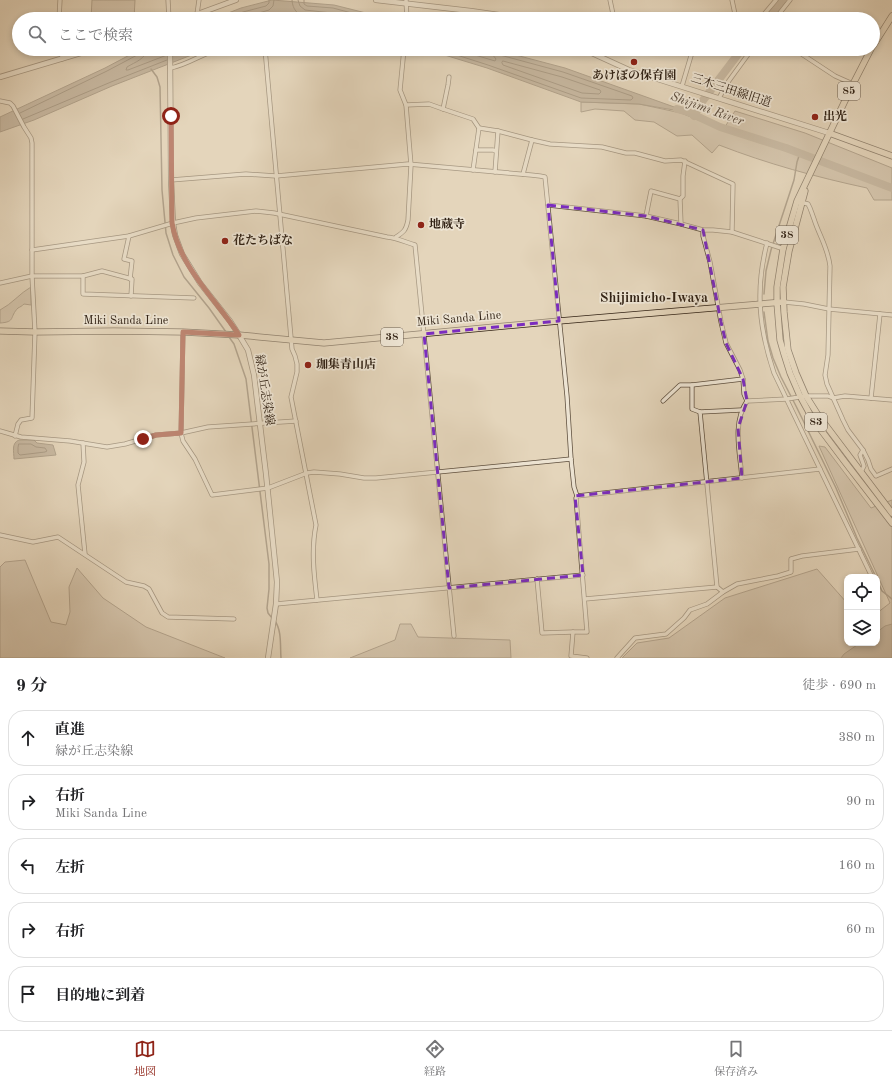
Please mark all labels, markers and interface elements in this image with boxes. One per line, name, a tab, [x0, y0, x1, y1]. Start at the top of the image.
search box	[12, 12, 880, 56]
icon: search	[26, 23, 48, 45]
text: ここで検索	[58, 29, 133, 44]
marker: あけぼの保育園	[629, 57, 639, 67]
place label: あけぼの保育園	[592, 68, 676, 82]
street label: 三木三田線旧道	[689, 70, 773, 110]
road number: 85	[838, 82, 860, 100]
water label: Shijimi River	[669, 90, 746, 128]
route start	[162, 107, 180, 125]
place label: 出光	[823, 109, 847, 123]
marker: 出光	[810, 112, 820, 122]
place label: 地蔵寺	[429, 217, 465, 231]
marker: 地蔵寺	[416, 220, 426, 230]
road number: 38	[776, 226, 798, 244]
place label: 花たちばな	[233, 233, 293, 247]
marker: 花たちばな	[220, 236, 230, 246]
district label: Shijimicho-Iwaya	[600, 291, 708, 305]
street label: Miki Sanda Line	[416, 309, 502, 329]
street label: Miki Sanda Line	[84, 315, 169, 327]
road number: 38	[381, 328, 403, 346]
street label: 緑が丘志染線	[252, 353, 278, 427]
place label: 珈集青山店	[316, 357, 376, 371]
marker: 珈集青山店	[303, 360, 313, 370]
road number: 83	[805, 413, 827, 431]
route end	[134, 430, 152, 448]
map controls	[844, 574, 880, 646]
button: locate	[844, 574, 880, 610]
button: layers	[844, 610, 880, 646]
text: 9 分	[16, 678, 48, 695]
text: 徒歩 · 690 m	[802, 679, 876, 692]
text: 直進	[55, 723, 85, 738]
icon: ahead	[17, 727, 39, 749]
text: 380 m	[838, 731, 875, 744]
text: 緑が丘志染線	[55, 745, 133, 758]
text: 右折	[55, 789, 85, 804]
icon: right	[17, 791, 39, 813]
text: 90 m	[846, 795, 875, 808]
text: Miki Sanda Line	[55, 807, 147, 820]
icon: left	[17, 855, 39, 877]
text: 160 m	[838, 859, 875, 872]
text: 左折	[55, 861, 85, 876]
icon: right	[17, 919, 39, 941]
text: 60 m	[846, 923, 875, 936]
text: 右折	[55, 925, 85, 940]
icon: arrive	[17, 983, 39, 1005]
text: 目的地に到着	[55, 989, 145, 1004]
tab: 地図	[134, 1038, 156, 1080]
tab: 経路	[424, 1038, 446, 1080]
tab: 保存済み	[714, 1038, 758, 1080]

